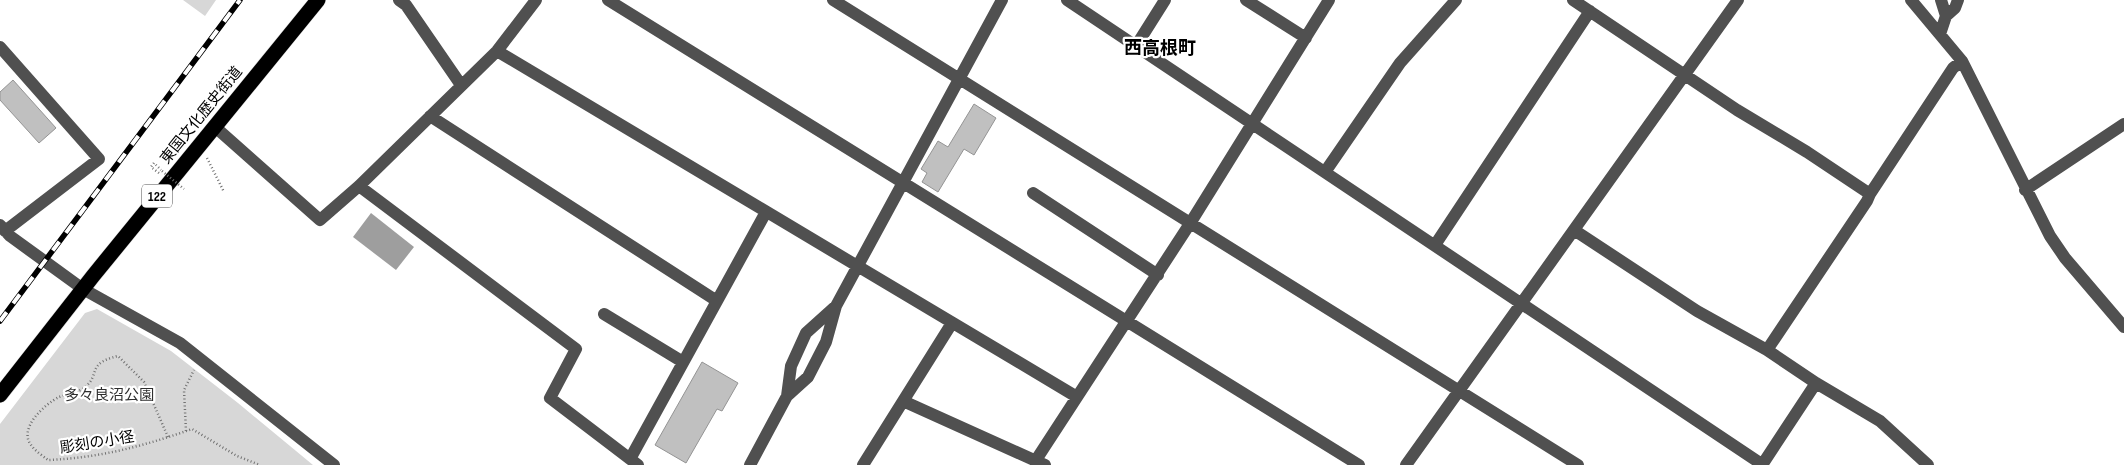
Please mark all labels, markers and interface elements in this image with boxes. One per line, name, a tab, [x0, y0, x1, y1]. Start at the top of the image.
district label: 西高根町	[1124, 38, 1196, 59]
street label: 東国文化歴史街道	[156, 63, 247, 168]
road number: 122	[142, 185, 172, 208]
park label: 多々良沼公園	[64, 386, 154, 405]
street label: 彫刻の小径	[59, 427, 136, 458]

